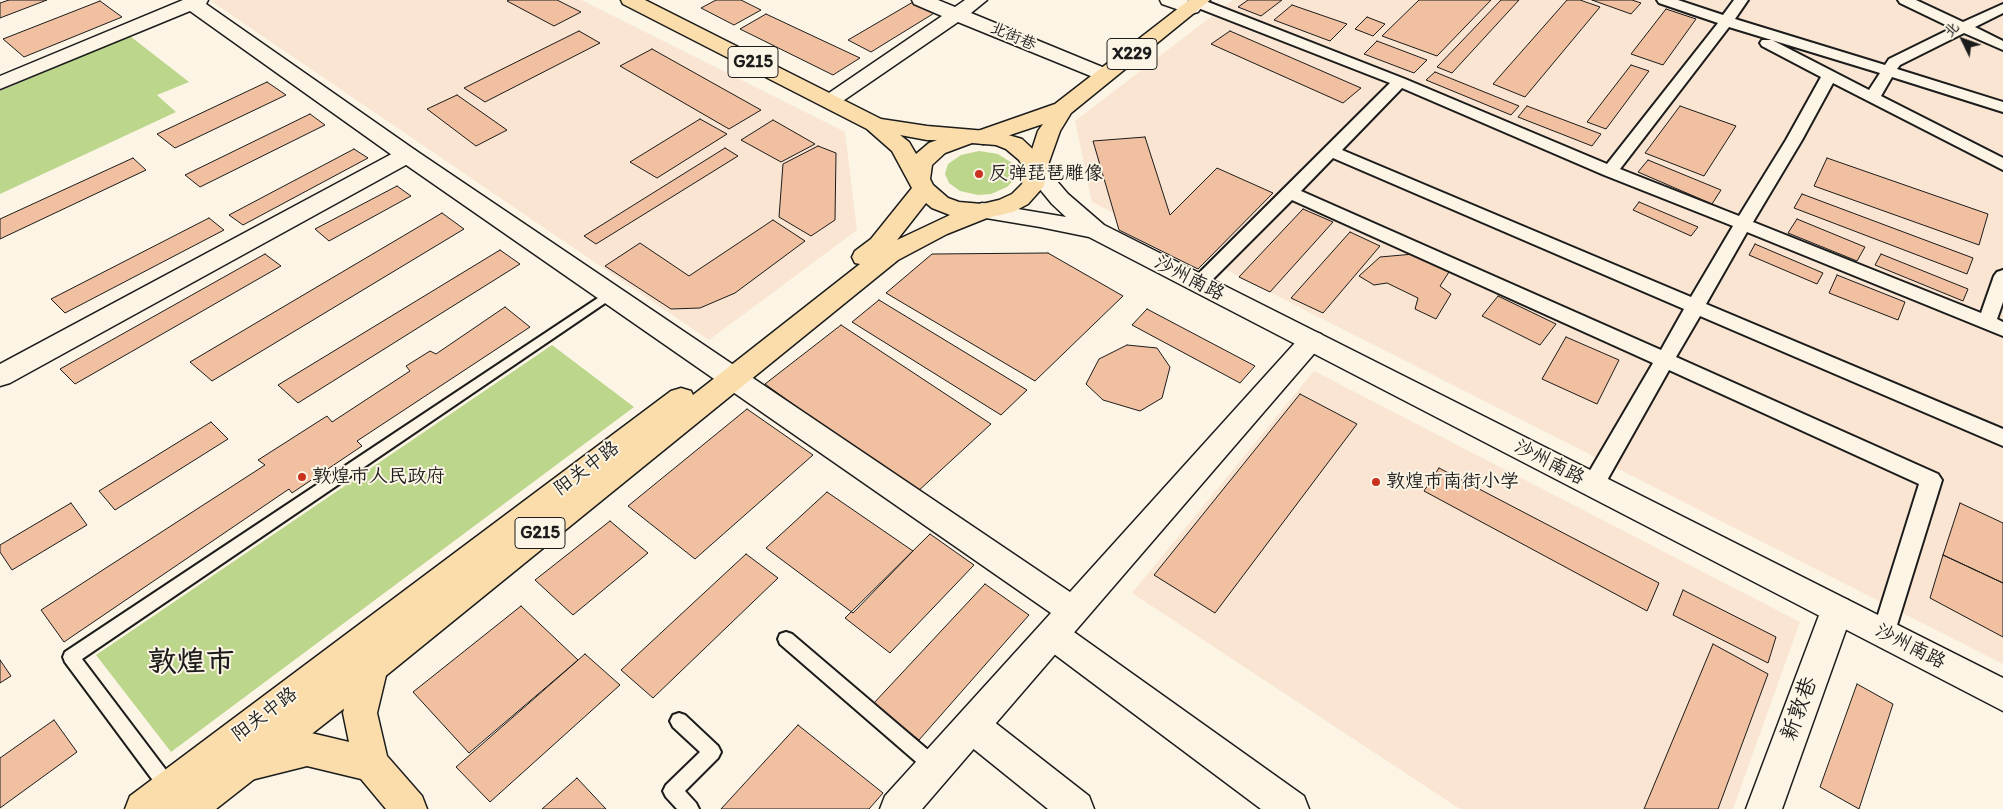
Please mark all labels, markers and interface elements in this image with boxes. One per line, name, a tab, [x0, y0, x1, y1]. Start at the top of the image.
north arrow	[1938, 15, 1988, 65]
street label: 北街巷	[987, 19, 1039, 55]
text: 北	[1940, 19, 1962, 41]
road number: X229	[1107, 39, 1157, 70]
road number: G215	[728, 46, 778, 78]
place label: 反弹琵琶雕像	[989, 163, 1103, 185]
marker: 反弹琵琶雕像	[973, 168, 985, 180]
street label: 沙州南路	[1150, 252, 1228, 306]
street label: 沙州南路	[1510, 436, 1588, 490]
street label: 阳关中路	[550, 437, 624, 501]
place label: 敦煌市人民政府	[312, 466, 445, 488]
marker: 敦煌市人民政府	[296, 471, 308, 483]
place label: 敦煌市南街小学	[1386, 471, 1519, 493]
marker: 敦煌市南街小学	[1370, 476, 1382, 488]
road number: G215	[515, 518, 565, 548]
street label: 沙州南路	[1871, 620, 1949, 674]
district label: 敦煌市	[148, 647, 234, 681]
street label: 新敦巷	[1776, 673, 1824, 745]
street label: 阳关中路	[228, 683, 302, 747]

